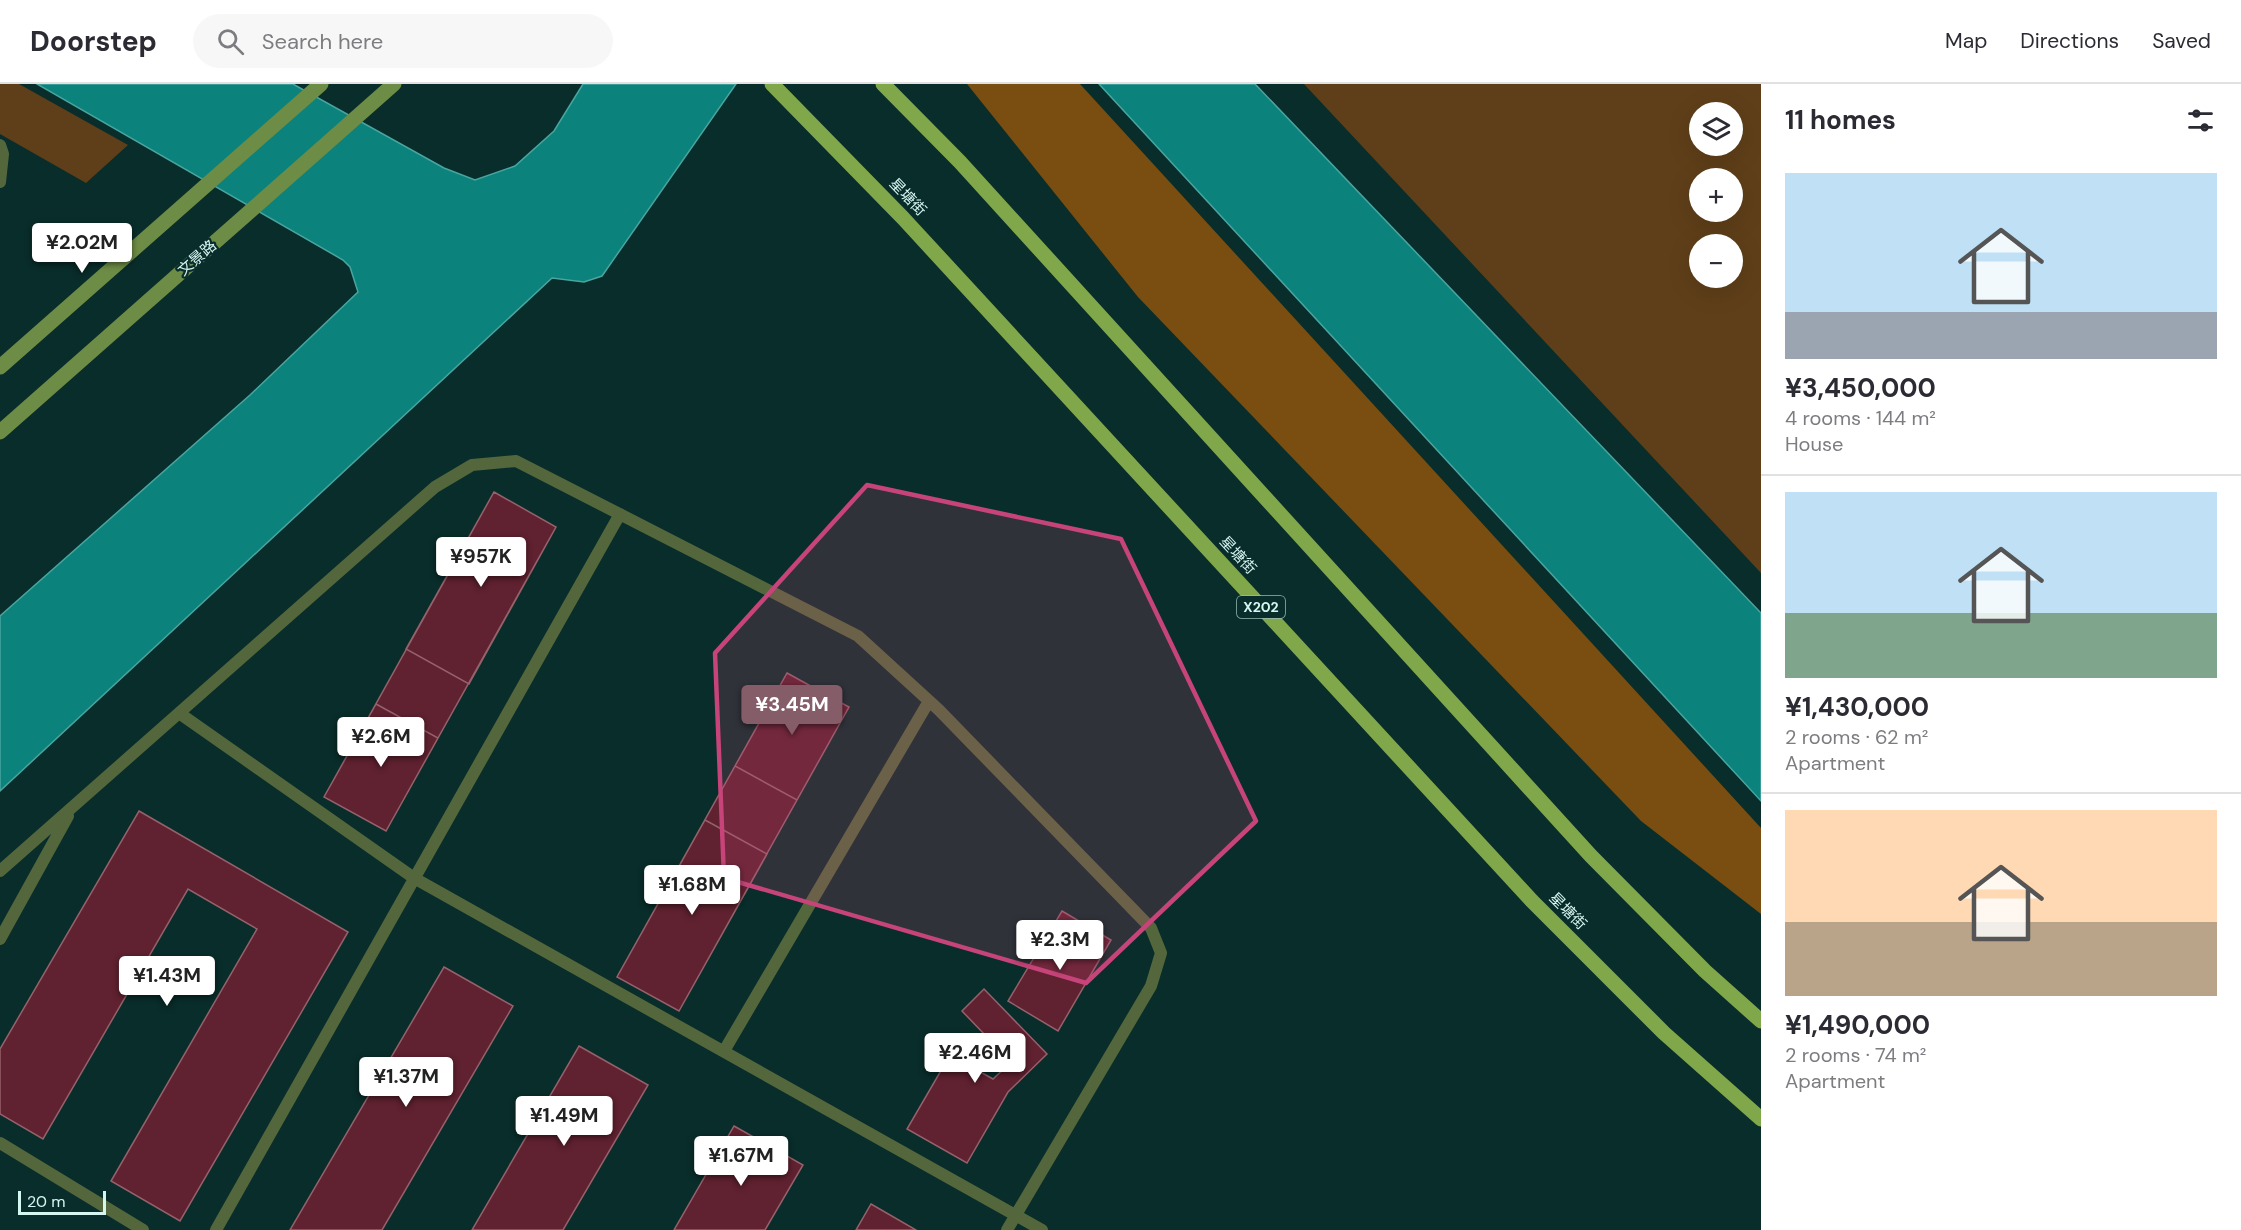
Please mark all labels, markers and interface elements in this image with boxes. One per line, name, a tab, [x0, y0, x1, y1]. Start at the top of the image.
search box	[193, 14, 613, 68]
text: Doorstep	[30, 23, 157, 60]
icon: search	[214, 25, 247, 58]
text: Search here	[262, 27, 383, 56]
text: Map	[1945, 27, 1987, 55]
text: Directions	[2020, 27, 2119, 55]
text: Saved	[2152, 27, 2211, 55]
map controls	[1689, 102, 1743, 288]
button: layers	[1689, 102, 1743, 156]
text: 11 homes	[1785, 103, 1896, 137]
icon: filters	[2184, 104, 2217, 137]
button: +	[1689, 168, 1743, 222]
street label: 星塘街	[885, 174, 931, 220]
icon: home	[1947, 212, 2055, 320]
pin: ¥2.02M	[33, 223, 131, 274]
text: ¥2.02M	[46, 229, 118, 255]
button: −	[1689, 234, 1743, 288]
street label: 文景路	[173, 236, 221, 280]
text: ¥3,450,000	[1785, 371, 1936, 405]
text: 4 rooms · 144 m²	[1785, 405, 1936, 431]
text: House	[1785, 431, 1843, 457]
icon: home	[1947, 531, 2055, 639]
street label: 星塘街	[1215, 532, 1261, 578]
pin: ¥957K	[439, 537, 523, 588]
text: ¥957K	[450, 543, 512, 569]
road number: X202	[1237, 596, 1285, 618]
pin: ¥3.45M	[743, 685, 841, 736]
text: ¥1,430,000	[1785, 690, 1929, 724]
text: ¥3.45M	[755, 691, 829, 717]
pin: ¥2.6M	[339, 717, 423, 768]
text: ¥2.6M	[351, 723, 411, 749]
text: 2 rooms · 62 m²	[1785, 724, 1928, 750]
text: Apartment	[1785, 750, 1885, 776]
icon: home	[1947, 849, 2055, 957]
pin: ¥1.68M	[643, 865, 741, 916]
text: ¥1.68M	[658, 871, 726, 897]
street label: 星塘街	[1545, 888, 1591, 934]
pin: ¥2.3M	[1018, 920, 1102, 971]
text: ¥2.3M	[1030, 926, 1090, 952]
pin: ¥1.43M	[118, 956, 216, 1007]
text: ¥1.43M	[133, 962, 201, 988]
text: ¥1,490,000	[1785, 1008, 1930, 1042]
pin: ¥2.46M	[926, 1033, 1024, 1084]
text: ¥2.46M	[939, 1039, 1011, 1065]
text: 2 rooms · 74 m²	[1785, 1042, 1926, 1068]
pin: ¥1.37M	[357, 1057, 455, 1108]
text: ¥1.37M	[373, 1063, 439, 1089]
text: Apartment	[1785, 1068, 1885, 1094]
pin: ¥1.49M	[515, 1096, 613, 1147]
text: ¥1.49M	[530, 1102, 598, 1128]
pin: ¥1.67M	[692, 1136, 790, 1187]
text: ¥1.67M	[708, 1142, 774, 1168]
scale bar	[18, 1188, 106, 1216]
text: 20 m	[27, 1191, 66, 1212]

